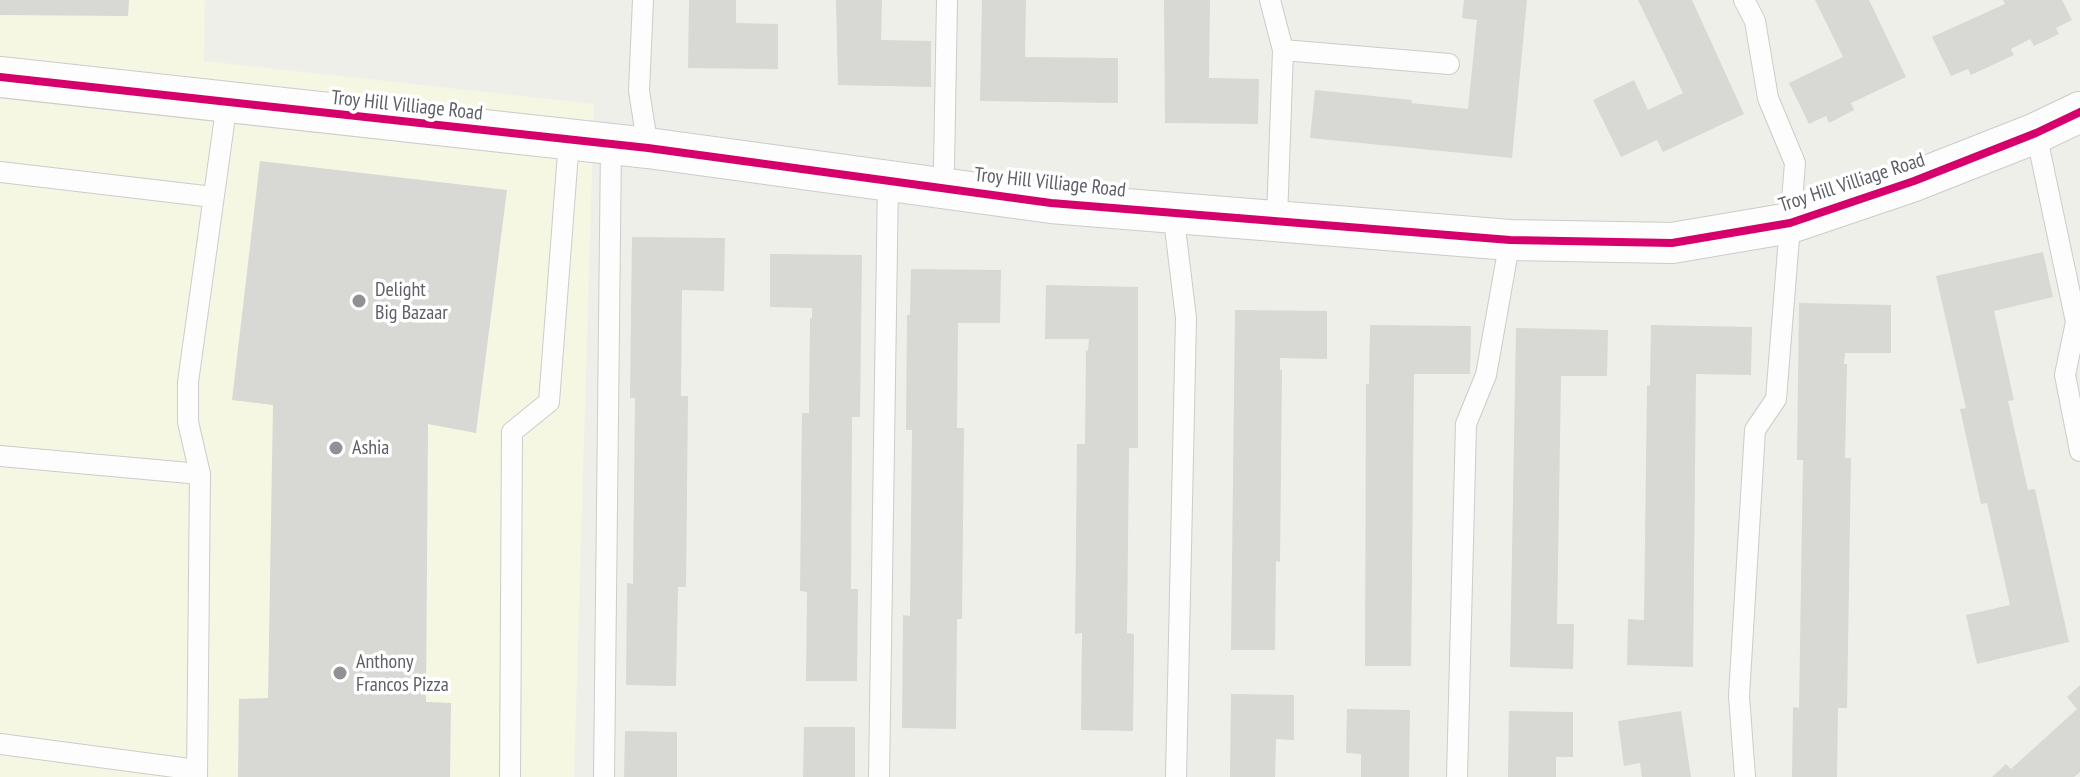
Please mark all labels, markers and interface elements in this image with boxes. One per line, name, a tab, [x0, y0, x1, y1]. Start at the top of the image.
street label: Troy Hill Villiage Road	[330, 86, 484, 126]
street label: Troy Hill Villiage Road	[1776, 148, 1928, 218]
street label: Troy Hill Villiage Road	[973, 163, 1127, 203]
place label: Delight Big Bazaar	[375, 278, 448, 325]
marker: Delight Big Bazaar	[350, 292, 368, 310]
place label: Ashia	[352, 436, 389, 460]
marker: Ashia	[327, 439, 345, 457]
place label: Anthony Francos Pizza	[356, 650, 449, 697]
marker: Anthony Francos Pizza	[331, 664, 349, 682]

